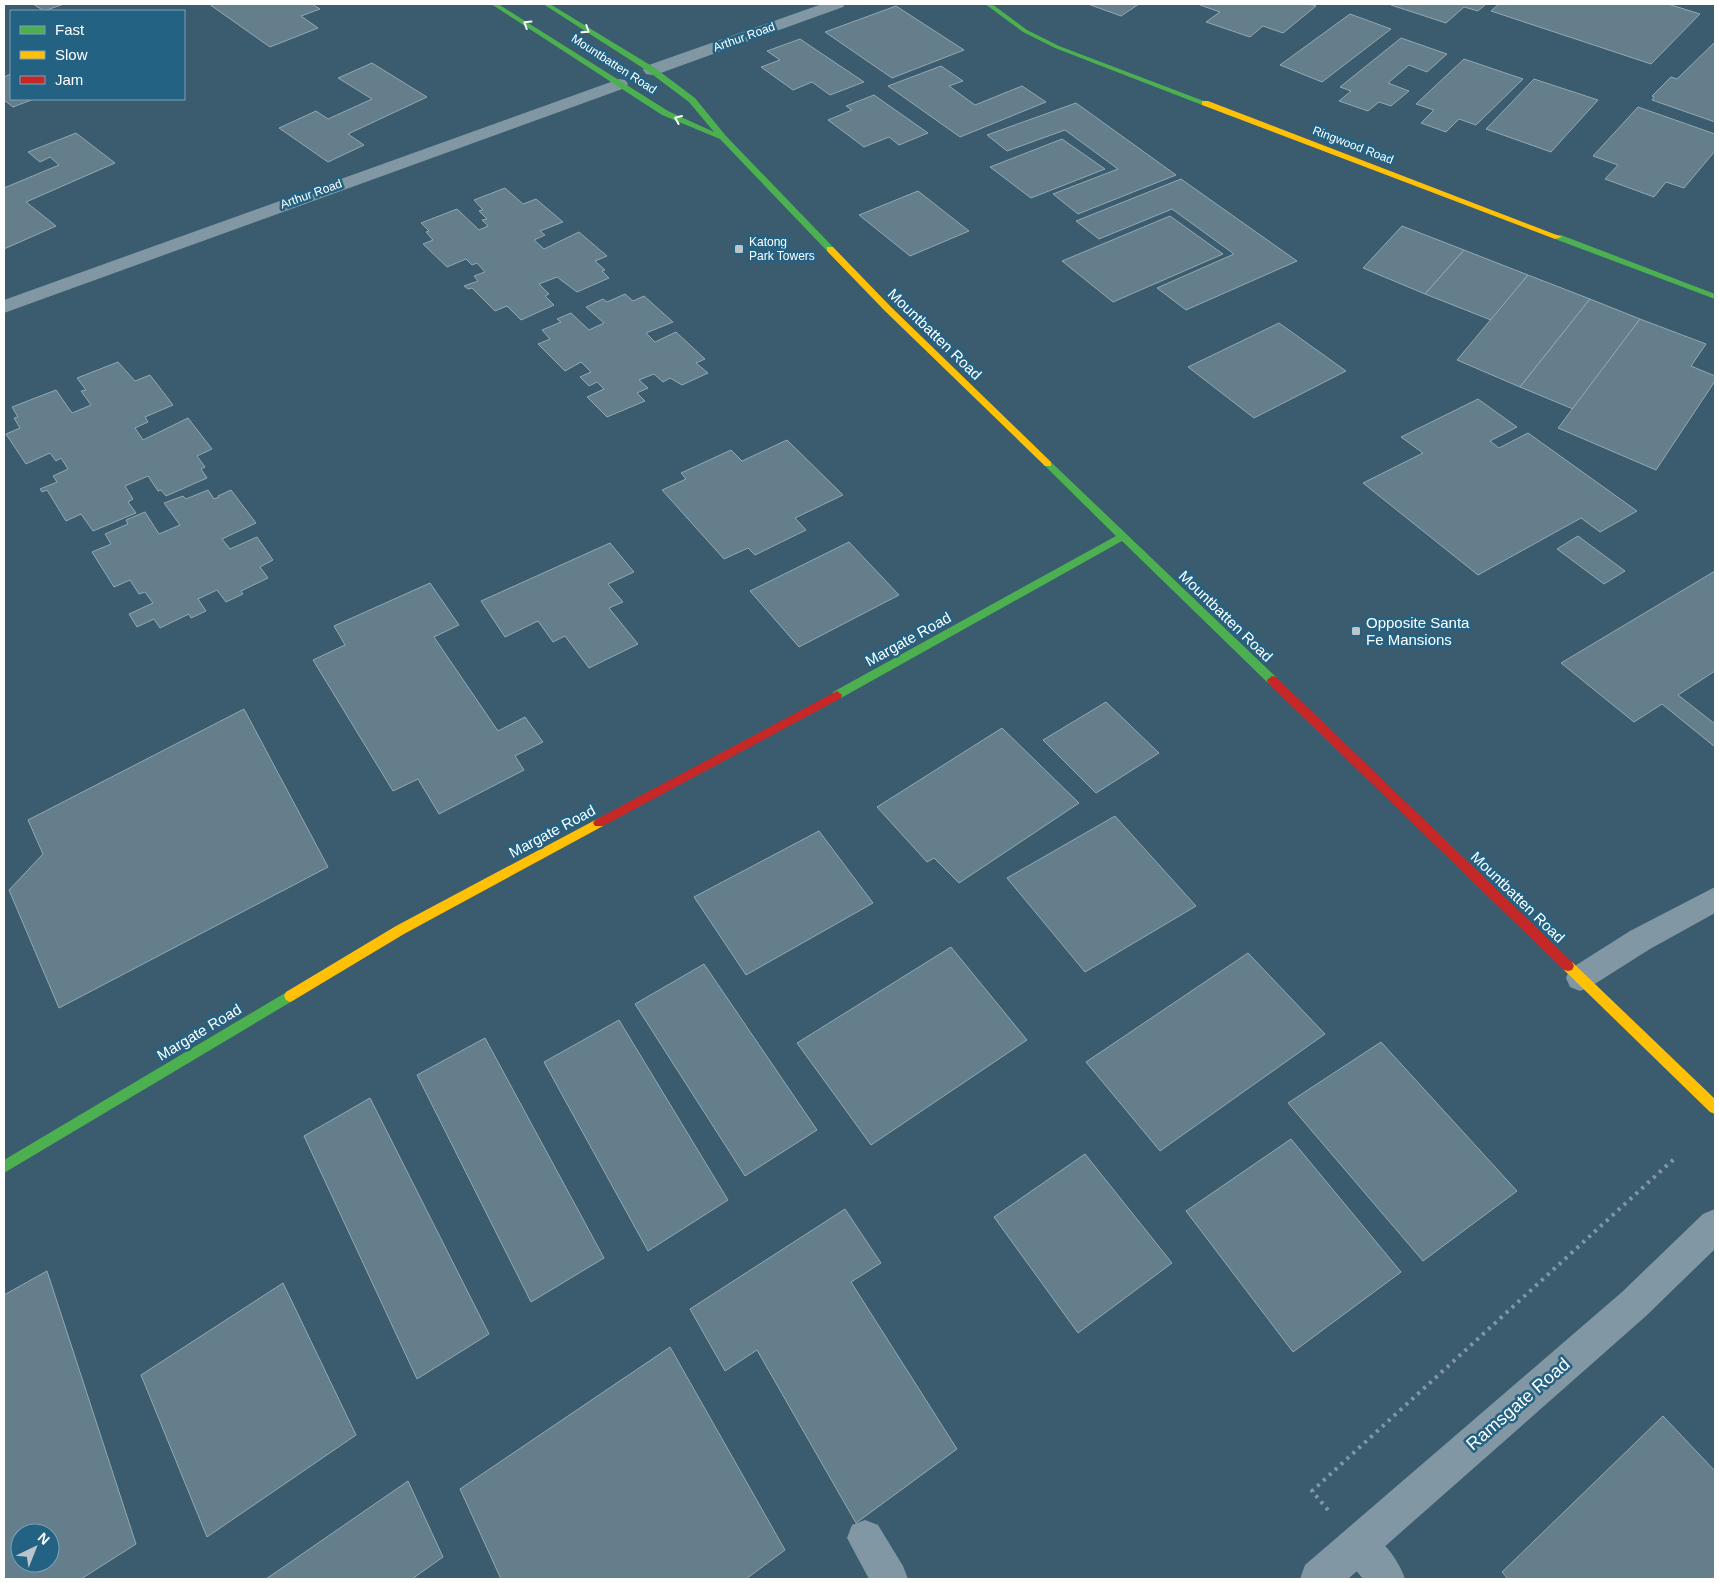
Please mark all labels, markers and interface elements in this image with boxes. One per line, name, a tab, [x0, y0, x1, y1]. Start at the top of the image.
legend	[10, 10, 185, 100]
street label: Arthur Road	[711, 19, 777, 55]
text: Fast	[55, 21, 85, 38]
one-way arrow	[523, 21, 532, 31]
one-way arrow	[581, 24, 590, 34]
street label: Mountbatten Road	[569, 31, 659, 97]
text: Slow	[55, 46, 88, 63]
text: Jam	[55, 71, 83, 88]
one-way arrow	[674, 115, 683, 126]
street label: Ringwood Road	[1311, 123, 1395, 167]
street label: Arthur Road	[278, 176, 344, 212]
place label: Katong Park Towers	[749, 235, 815, 263]
marker: Katong Park Towers	[733, 243, 745, 255]
street label: Mountbatten Road	[885, 285, 985, 383]
street label: Mountbatten Road	[1176, 567, 1276, 665]
street label: Margate Road	[862, 609, 954, 669]
place label: Opposite Santa Fe Mansions	[1366, 614, 1470, 648]
marker: Opposite Santa Fe Mansions	[1350, 625, 1362, 637]
street label: Margate Road	[506, 801, 598, 861]
street label: Mountbatten Road	[1468, 848, 1568, 946]
street label: Margate Road	[154, 1000, 244, 1064]
street label: Ramsgate Road	[1462, 1354, 1574, 1454]
north arrow	[10, 1523, 60, 1573]
text: N	[35, 1529, 53, 1548]

